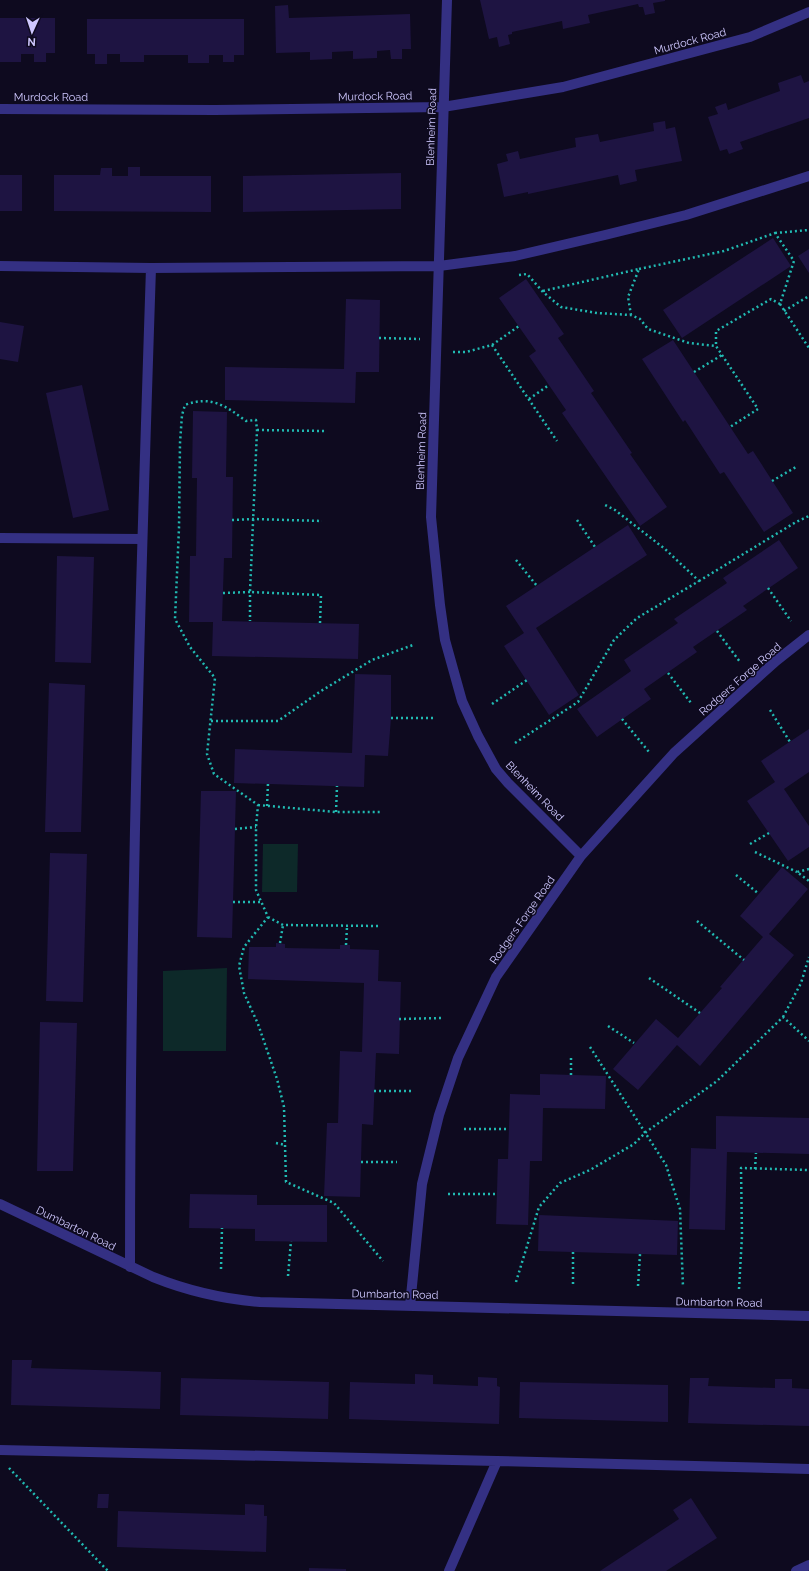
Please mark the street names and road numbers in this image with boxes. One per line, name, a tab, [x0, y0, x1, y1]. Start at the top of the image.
street label: Murdock Road	[653, 26, 728, 57]
street label: Blenheim Road	[424, 88, 439, 166]
street label: Murdock Road	[338, 89, 412, 104]
street label: Murdock Road	[14, 91, 88, 104]
street label: Blenheim Road	[414, 412, 429, 490]
street label: Rodgers Forge Road	[697, 640, 784, 719]
street label: Blenheim Road	[503, 759, 566, 824]
street label: Rodgers Forge Road	[487, 874, 558, 967]
street label: Dumbarton Road	[34, 1204, 118, 1253]
street label: Dumbarton Road	[351, 1287, 439, 1302]
street label: Dumbarton Road	[675, 1295, 763, 1310]

